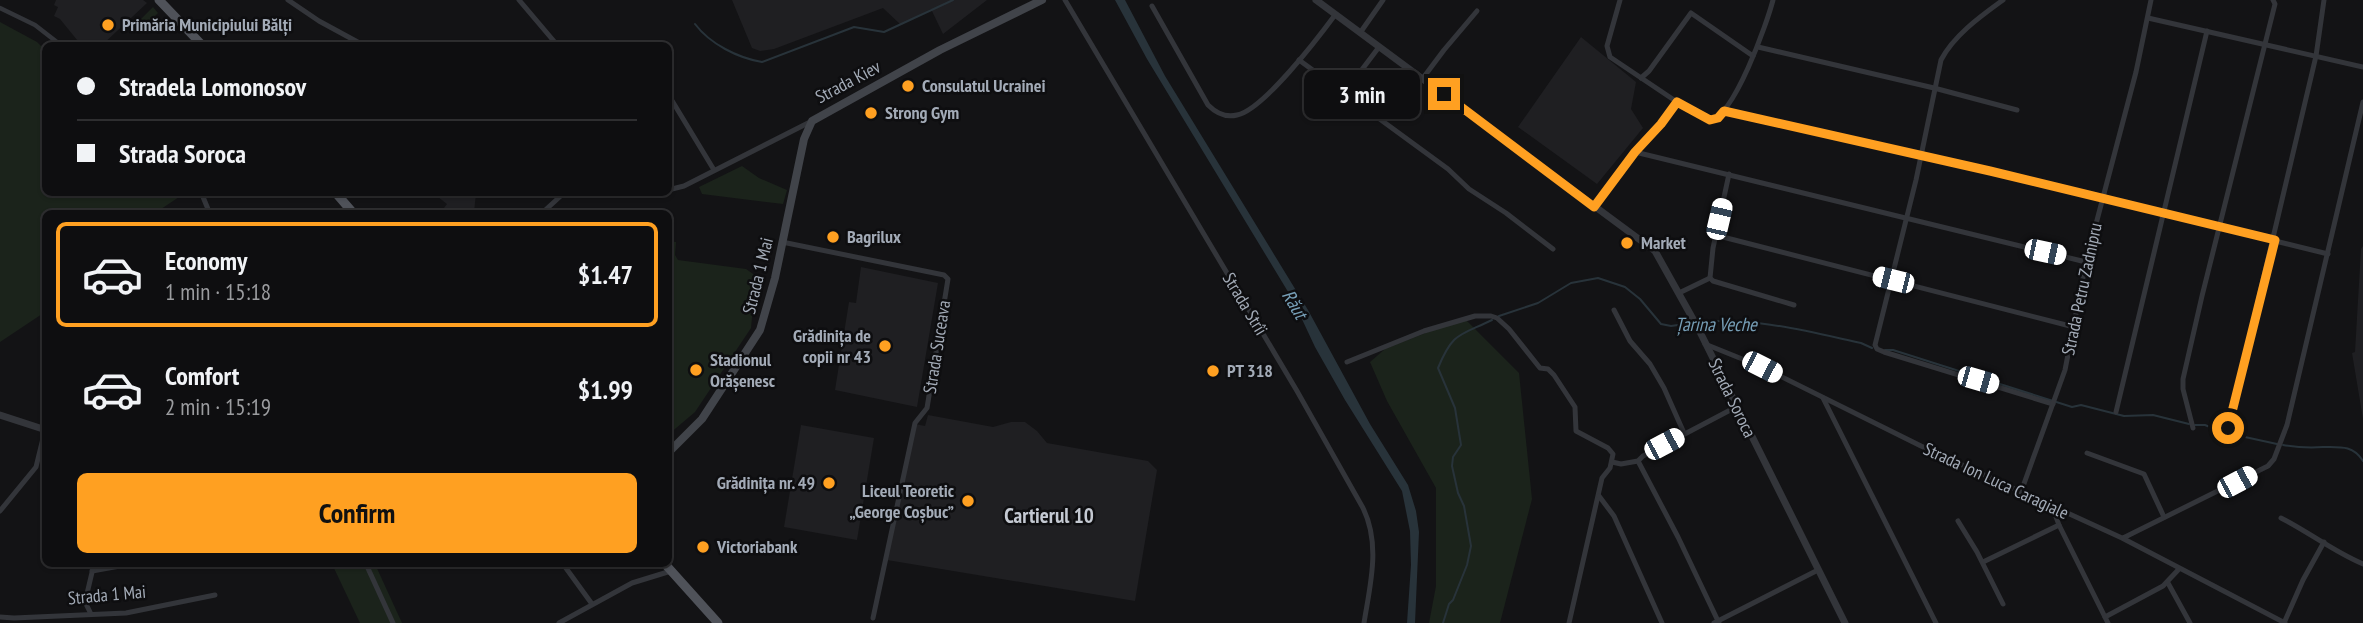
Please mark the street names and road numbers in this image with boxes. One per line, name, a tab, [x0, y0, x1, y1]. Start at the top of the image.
street label: Strada Kiev	[811, 55, 884, 108]
street label: Strada Petru Zadnipru	[2056, 221, 2107, 357]
street label: Strada 1 Mai	[737, 235, 778, 317]
street label: Strada Strîi	[1218, 268, 1273, 339]
street label: Strada Suceava	[918, 299, 955, 395]
street label: Strada Soroca	[1703, 354, 1762, 441]
street label: Strada Ion Luca Caragiale	[1920, 437, 2072, 524]
street label: Strada 1 Mai	[67, 580, 147, 609]

